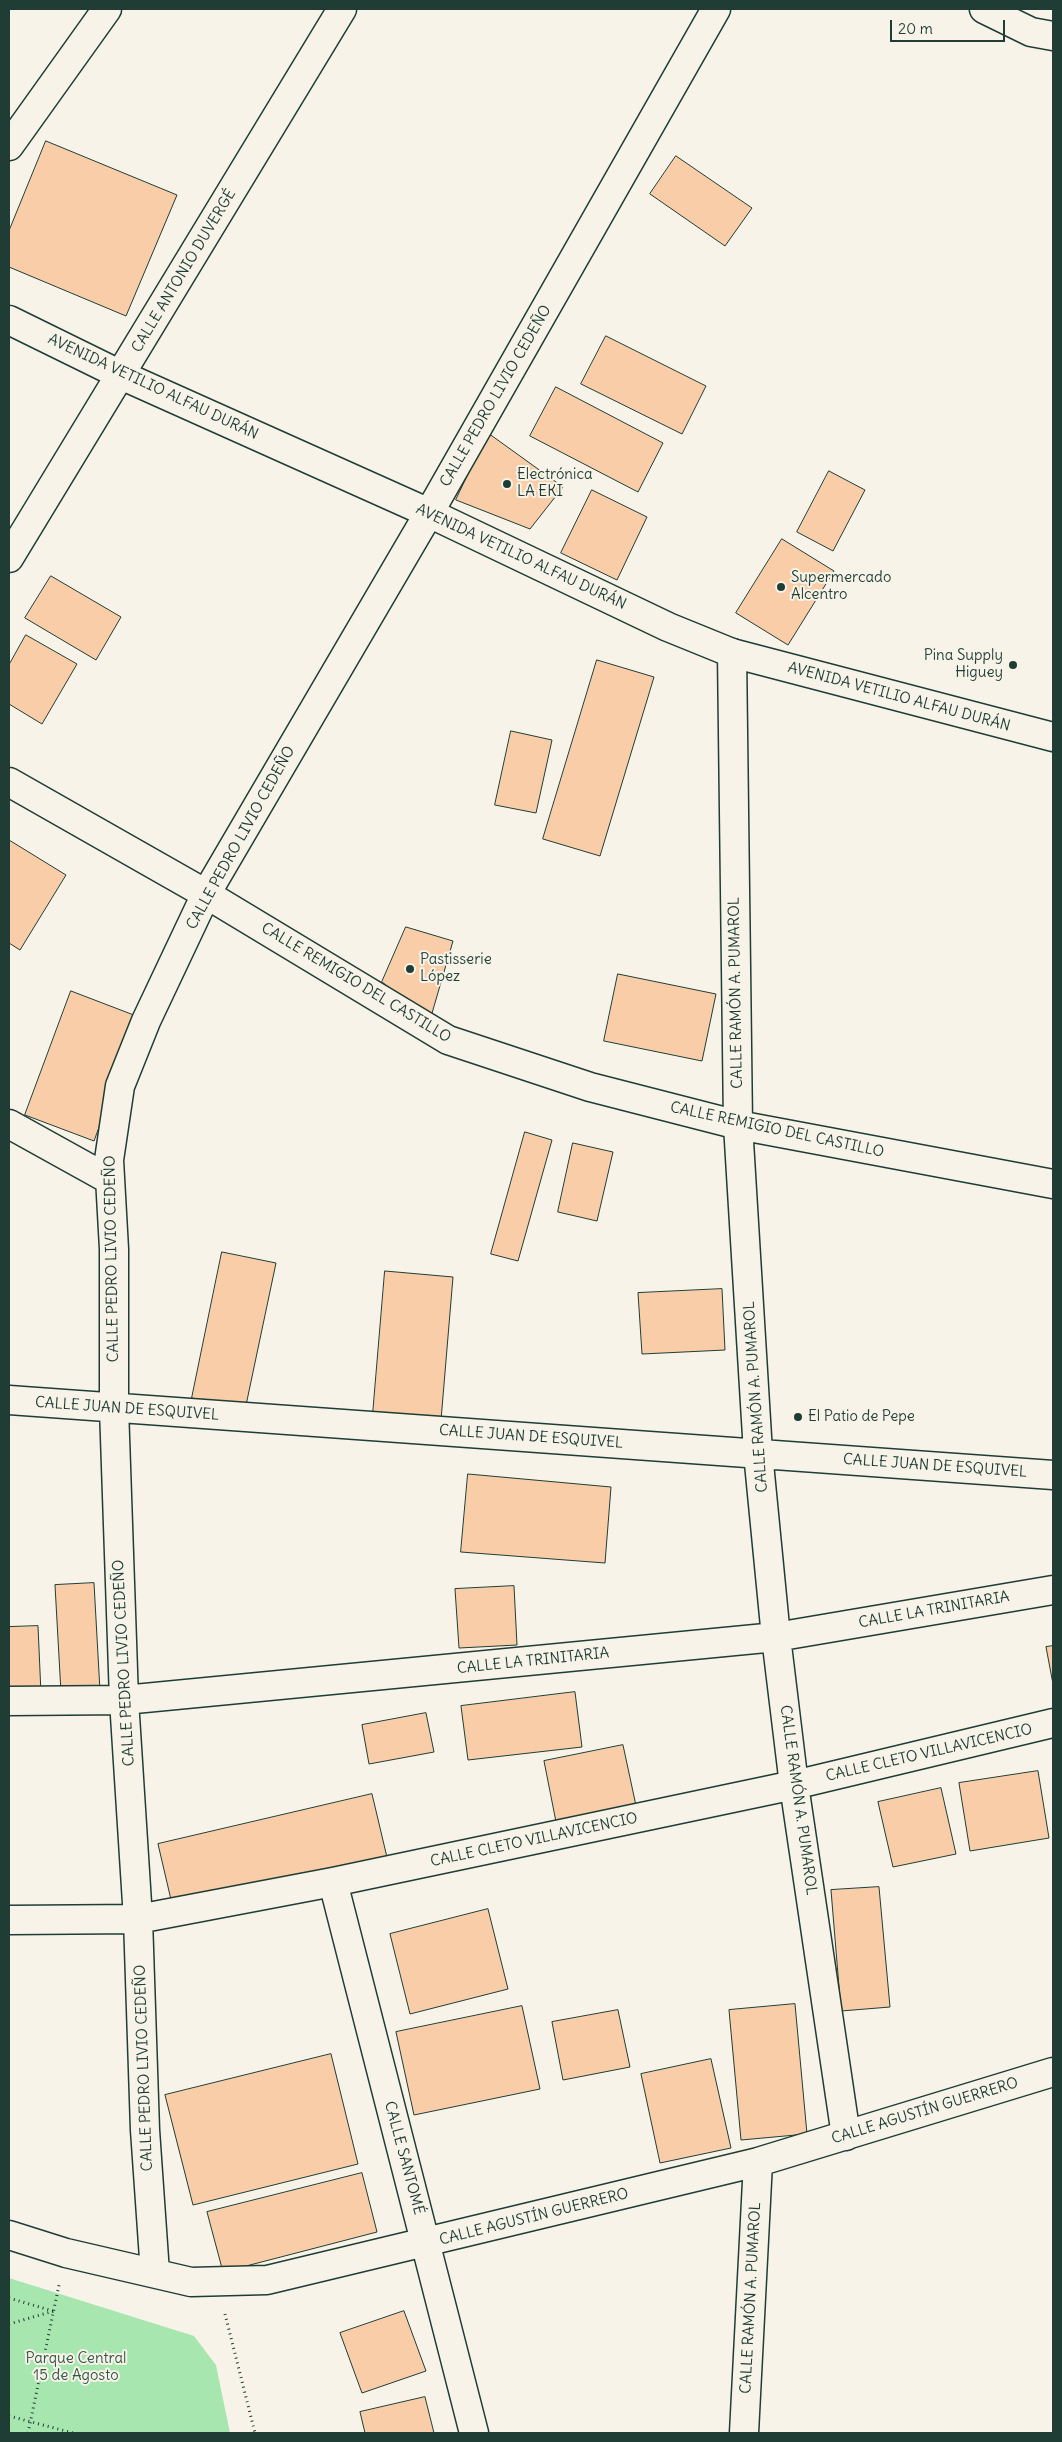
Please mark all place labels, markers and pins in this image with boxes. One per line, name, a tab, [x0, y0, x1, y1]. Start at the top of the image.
place label: Electrónica LA EKI	[517, 466, 592, 501]
marker: Electrónica LA EKI	[501, 478, 513, 490]
place label: Supermercado Alcentro	[791, 569, 891, 604]
marker: Supermercado Alcentro	[775, 581, 787, 593]
place label: Pina Supply Higuey	[924, 647, 1003, 682]
marker: Pina Supply Higuey	[1007, 659, 1019, 671]
place label: Pastisserie López	[420, 951, 492, 986]
marker: Pastisserie López	[404, 963, 416, 975]
place label: El Patio de Pepe	[808, 1408, 915, 1426]
marker: El Patio de Pepe	[792, 1411, 804, 1423]

